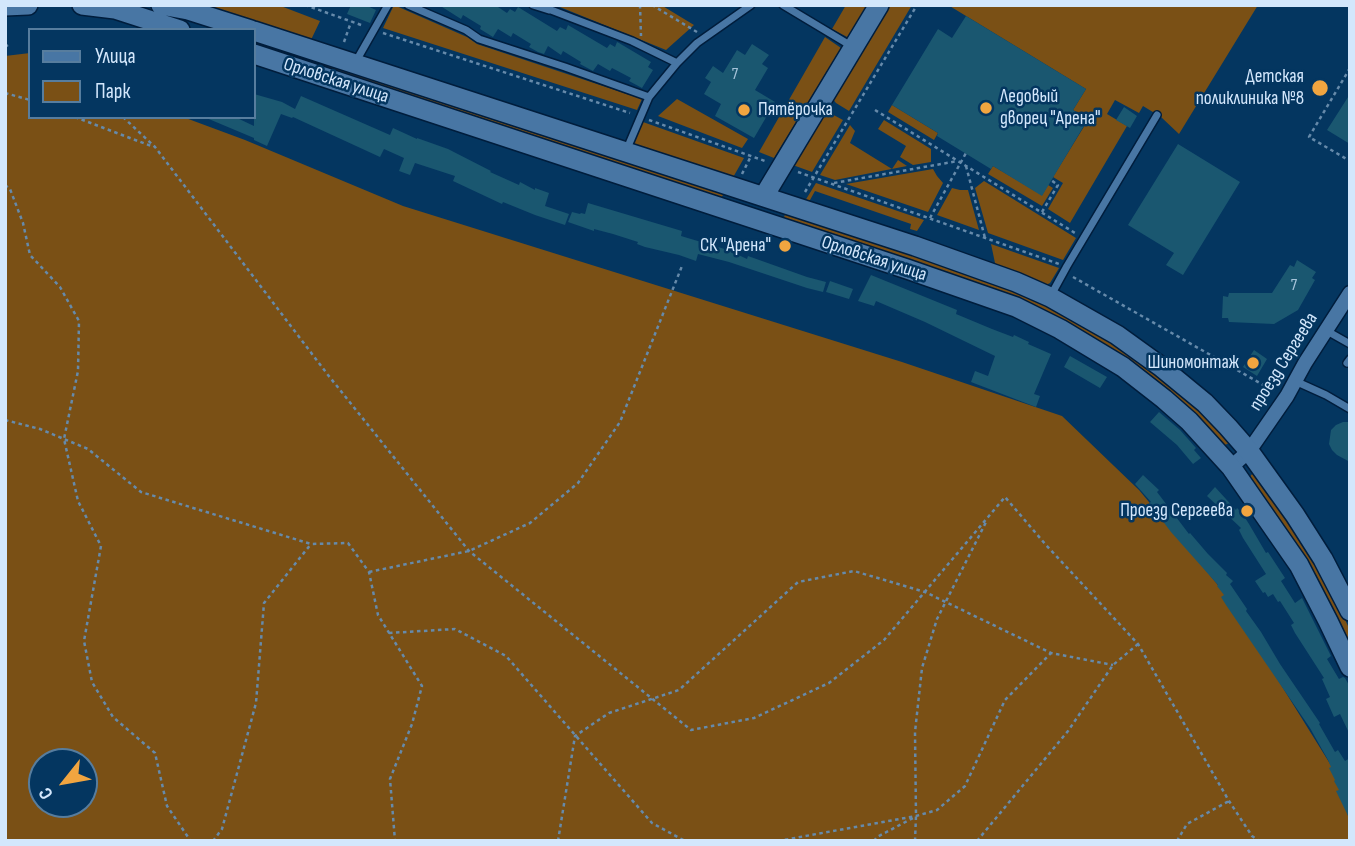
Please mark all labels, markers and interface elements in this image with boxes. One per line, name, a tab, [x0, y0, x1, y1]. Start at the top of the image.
legend	[28, 28, 256, 119]
text: Улица	[95, 44, 136, 69]
street label: Орловская улица	[281, 53, 391, 109]
house number: 7	[732, 65, 738, 85]
place label: Детская поликлиника №8	[1196, 66, 1304, 110]
marker: Детская поликлиника №8	[1310, 78, 1330, 98]
text: Парк	[95, 79, 130, 104]
place label: Ледовый дворец "Арена"	[1000, 86, 1101, 130]
place label: Пятёрочка	[758, 99, 833, 121]
marker: Ледовый дворец "Арена"	[978, 100, 994, 116]
marker: Пятёрочка	[736, 102, 752, 118]
street label: Орловская улица	[819, 231, 929, 287]
place label: СК "Арена"	[700, 235, 771, 257]
marker: СК "Арена"	[777, 238, 793, 254]
house number: 7	[1291, 276, 1297, 296]
street label: проезд Сергеева	[1245, 309, 1323, 415]
place label: Шиномонтаж	[1147, 352, 1239, 374]
marker: Шиномонтаж	[1245, 355, 1261, 371]
place label: Проезд Сергеева	[1120, 500, 1233, 522]
marker: Проезд Сергеева	[1239, 503, 1255, 519]
north arrow	[28, 748, 98, 818]
text: С	[34, 783, 59, 803]

